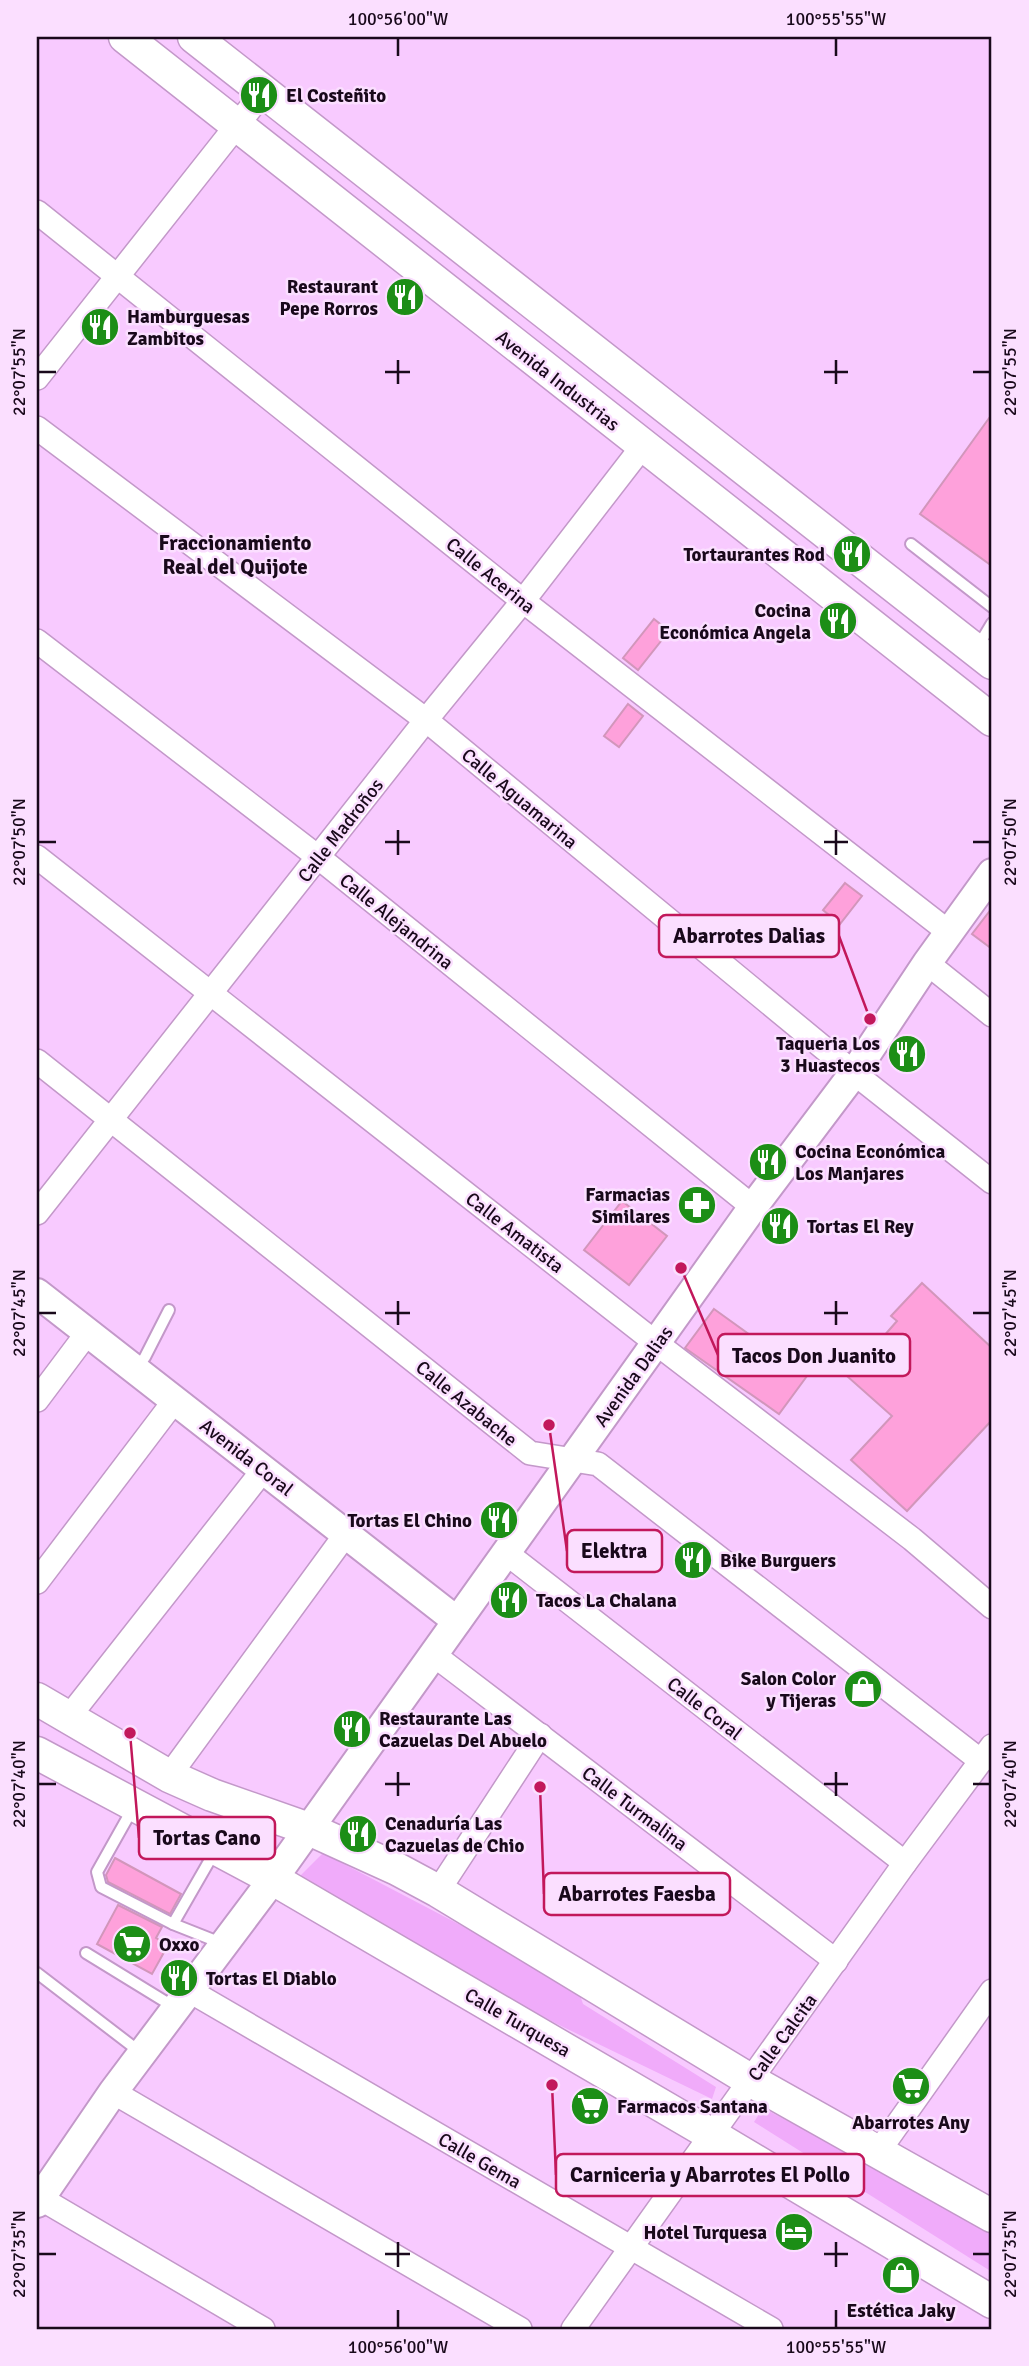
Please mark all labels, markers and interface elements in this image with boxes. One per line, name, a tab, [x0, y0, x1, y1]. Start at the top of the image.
text: 100°56'00"W	[348, 8, 448, 30]
text: 100°55'55"W	[786, 8, 886, 30]
restaurant icon: El Costeñito	[238, 74, 280, 116]
place label: El Costeñito	[286, 84, 386, 108]
place label: Restaurant Pepe Rorros	[280, 275, 378, 321]
restaurant icon: Restaurant Pepe Rorros	[384, 276, 426, 318]
place label: Hamburguesas Zambitos	[127, 305, 250, 351]
restaurant icon: Hamburguesas Zambitos	[79, 306, 121, 348]
street label: Avenida Industrias	[491, 325, 624, 437]
text: 22°07'55"N	[8, 328, 30, 416]
text: 22°07'55"N	[999, 328, 1021, 416]
district label: Fraccionamiento Real del Quijote	[159, 530, 311, 580]
street label: Calle Acerina	[441, 533, 540, 619]
restaurant icon: Tortaurantes Rod	[831, 533, 873, 575]
place label: Tortaurantes Rod	[683, 543, 825, 567]
place label: Cocina Económica Angela	[659, 599, 811, 645]
restaurant icon: Cocina Económica Angela	[817, 600, 859, 642]
street label: Calle Aguamarina	[456, 743, 582, 854]
street label: Calle Madroños	[293, 774, 389, 887]
text: 22°07'50"N	[8, 798, 30, 886]
text: 22°07'50"N	[999, 798, 1021, 886]
street label: Calle Alejandrina	[335, 869, 458, 975]
callout: Abarrotes Dalias	[659, 915, 839, 957]
text: Abarrotes Dalias	[673, 923, 825, 949]
place label: Taqueria Los 3 Huastecos	[776, 1032, 880, 1078]
restaurant icon: Taqueria Los 3 Huastecos	[886, 1033, 928, 1075]
place label: Cocina Económica Los Manjares	[795, 1140, 945, 1186]
restaurant icon: Cocina Económica Los Manjares	[747, 1141, 789, 1183]
place label: Farmacias Similares	[585, 1183, 670, 1229]
pharmacy icon: Farmacias Similares	[676, 1184, 718, 1226]
street label: Calle Amatista	[460, 1187, 568, 1279]
restaurant icon: Tortas El Rey	[759, 1205, 801, 1247]
place label: Tortas El Rey	[807, 1215, 914, 1239]
text: 22°07'45"N	[8, 1269, 30, 1357]
text: 22°07'45"N	[999, 1269, 1021, 1357]
street label: Avenida Dalias	[589, 1321, 678, 1432]
callout: Tacos Don Juanito	[718, 1334, 910, 1376]
text: Tacos Don Juanito	[732, 1343, 896, 1369]
street label: Calle Azabache	[411, 1356, 522, 1452]
street label: Avenida Coral	[195, 1414, 298, 1502]
restaurant icon: Tortas El Chino	[478, 1499, 520, 1541]
place label: Tortas El Chino	[347, 1509, 472, 1533]
callout: Elektra	[567, 1530, 662, 1572]
text: Elektra	[581, 1538, 648, 1564]
restaurant icon: Bike Burguers	[672, 1539, 714, 1581]
place label: Bike Burguers	[720, 1549, 836, 1573]
restaurant icon: Tacos La Chalana	[488, 1579, 530, 1621]
place label: Tacos La Chalana	[536, 1589, 677, 1613]
place label: Salon Color y Tijeras	[741, 1667, 836, 1713]
shop icon: Salon Color y Tijeras	[842, 1668, 884, 1710]
street label: Calle Coral	[662, 1672, 747, 1746]
place label: Restaurante Las Cazuelas Del Abuelo	[379, 1707, 547, 1753]
restaurant icon: Restaurante Las Cazuelas Del Abuelo	[331, 1708, 373, 1750]
text: 22°07'40"N	[8, 1740, 30, 1828]
text: 22°07'40"N	[999, 1740, 1021, 1828]
street label: Calle Turmalina	[577, 1761, 692, 1856]
place label: Cenaduría Las Cazuelas de Chio	[385, 1812, 524, 1858]
restaurant icon: Cenaduría Las Cazuelas de Chio	[337, 1813, 379, 1855]
callout: Tortas Cano	[139, 1817, 275, 1859]
text: Tortas Cano	[153, 1825, 261, 1851]
callout: Abarrotes Faesba	[544, 1873, 730, 1915]
text: Abarrotes Faesba	[558, 1881, 716, 1907]
supermarket icon: Oxxo	[111, 1923, 153, 1965]
place label: Oxxo	[159, 1933, 199, 1957]
restaurant icon: Tortas El Diablo	[158, 1957, 200, 1999]
place label: Tortas El Diablo	[206, 1967, 337, 1991]
street label: Calle Turquesa	[460, 1983, 575, 2063]
street label: Calle Calcita	[743, 1989, 823, 2086]
supermarket icon: Abarrotes Any	[890, 2065, 932, 2107]
supermarket icon: Farmacos Santana	[569, 2085, 611, 2127]
place label: Farmacos Santana	[617, 2095, 768, 2119]
place label: Abarrotes Any	[852, 2111, 970, 2135]
street label: Calle Gema	[434, 2127, 525, 2194]
callout: Carniceria y Abarrotes El Pollo	[556, 2154, 864, 2196]
text: Carniceria y Abarrotes El Pollo	[570, 2162, 850, 2188]
text: 22°07'35"N	[8, 2210, 30, 2298]
text: 22°07'35"N	[999, 2210, 1021, 2298]
hotel icon: Hotel Turquesa	[773, 2211, 815, 2253]
place label: Hotel Turquesa	[644, 2221, 767, 2245]
shop icon: Estética Jaky	[880, 2254, 922, 2296]
place label: Estética Jaky	[846, 2299, 956, 2323]
text: 100°56'00"W	[348, 2336, 448, 2358]
text: 100°55'55"W	[786, 2336, 886, 2358]

